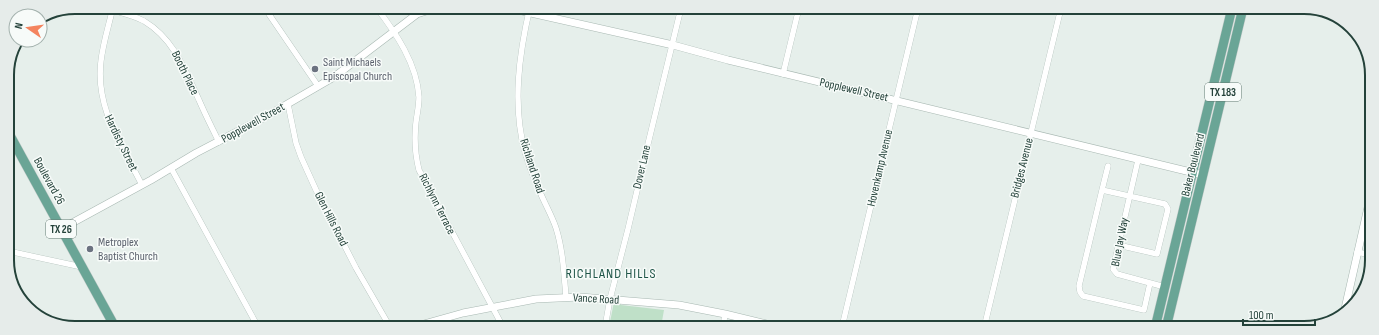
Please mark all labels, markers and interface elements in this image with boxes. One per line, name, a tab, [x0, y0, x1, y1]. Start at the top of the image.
north arrow	[8, 8, 48, 48]
text: N	[12, 21, 26, 30]
street label: Booth Place	[168, 48, 202, 98]
place label: Saint Michaels Episcopal Church	[323, 55, 392, 84]
marker: Saint Michaels Episcopal Church	[310, 64, 320, 74]
street label: Popplewell Street	[818, 75, 890, 105]
road number: TX 183	[1205, 83, 1241, 101]
street label: Popplewell Street	[219, 99, 288, 147]
street label: Hardisty Street	[101, 112, 141, 174]
street label: Hovenkamp Avenue	[864, 128, 896, 208]
street label: Baker Boulevard	[1178, 132, 1208, 198]
street label: Bridges Avenue	[1007, 136, 1037, 199]
street label: Richland Road	[516, 137, 548, 195]
street label: Dover Lane	[630, 143, 654, 190]
street label: Boulevard 26	[30, 155, 68, 207]
street label: Richlynn Terrace	[415, 171, 459, 237]
street label: Glen Hills Road	[311, 189, 351, 249]
street label: Blue Jay Way	[1108, 216, 1132, 268]
road number: TX 26	[46, 220, 76, 238]
place label: Metroplex Baptist Church	[98, 235, 158, 264]
marker: Metroplex Baptist Church	[85, 244, 95, 254]
district label: RICHLAND HILLS	[565, 265, 657, 282]
street label: Vance Road	[573, 290, 619, 308]
scale bar	[1243, 301, 1315, 327]
text: 100 m	[1249, 308, 1274, 323]

